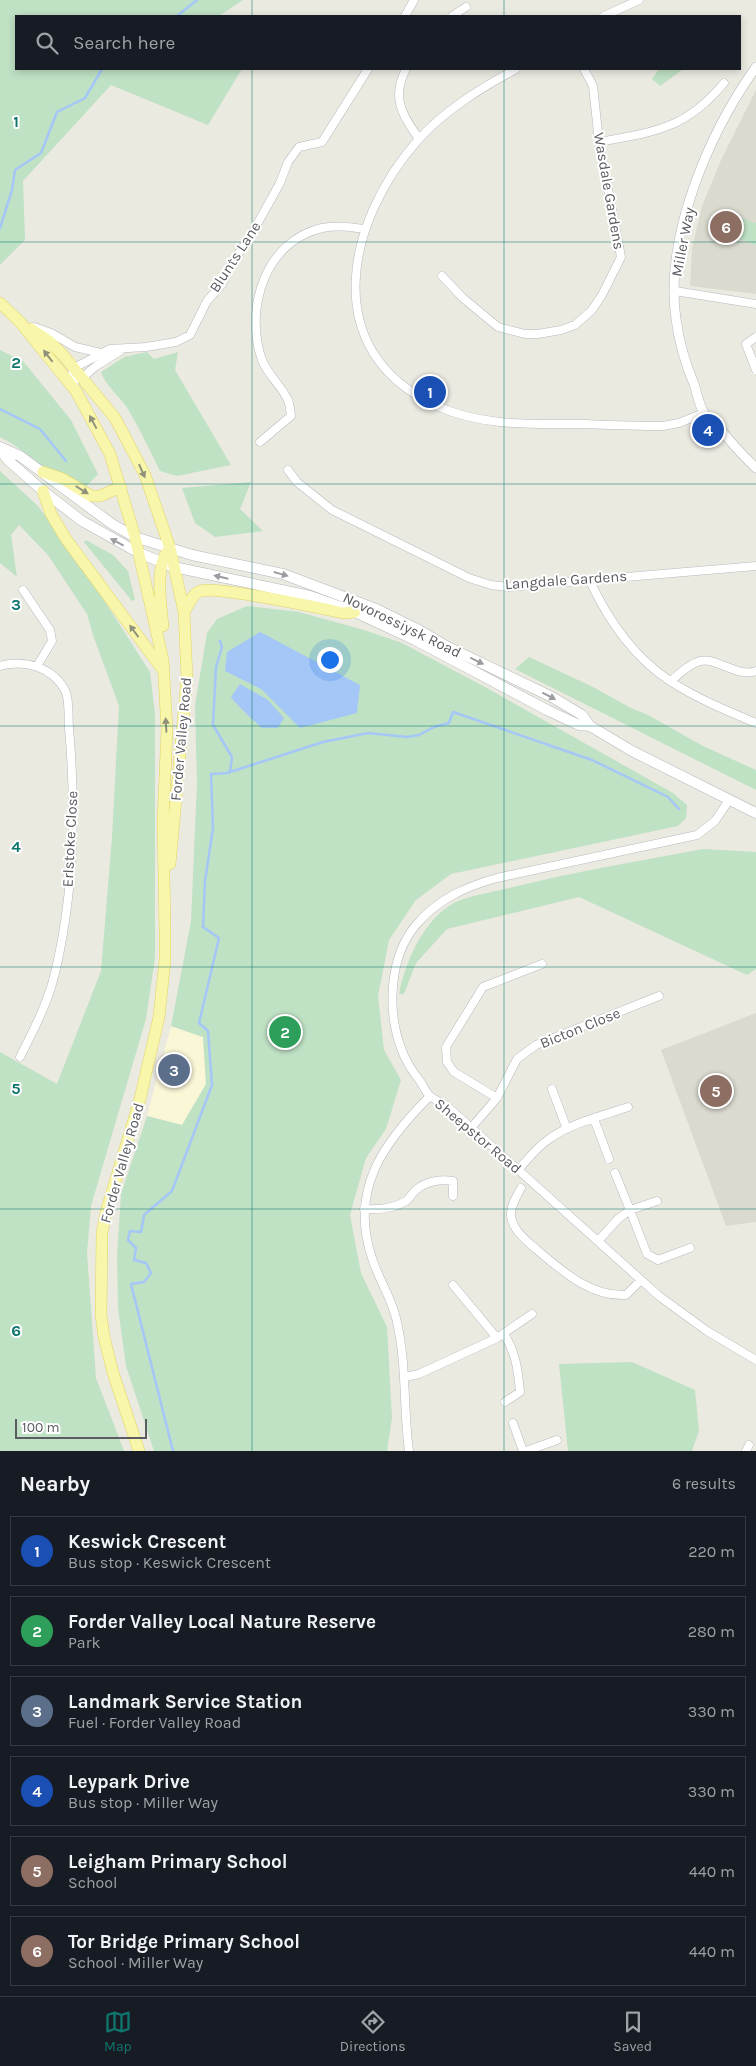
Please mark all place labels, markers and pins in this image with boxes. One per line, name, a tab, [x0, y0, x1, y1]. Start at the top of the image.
pin: 6	[710, 208, 742, 246]
pin: 1	[414, 373, 446, 411]
pin: 4	[692, 411, 724, 449]
pin: 2	[269, 1013, 301, 1051]
pin: 3	[158, 1051, 190, 1089]
pin: 5	[700, 1072, 732, 1110]

